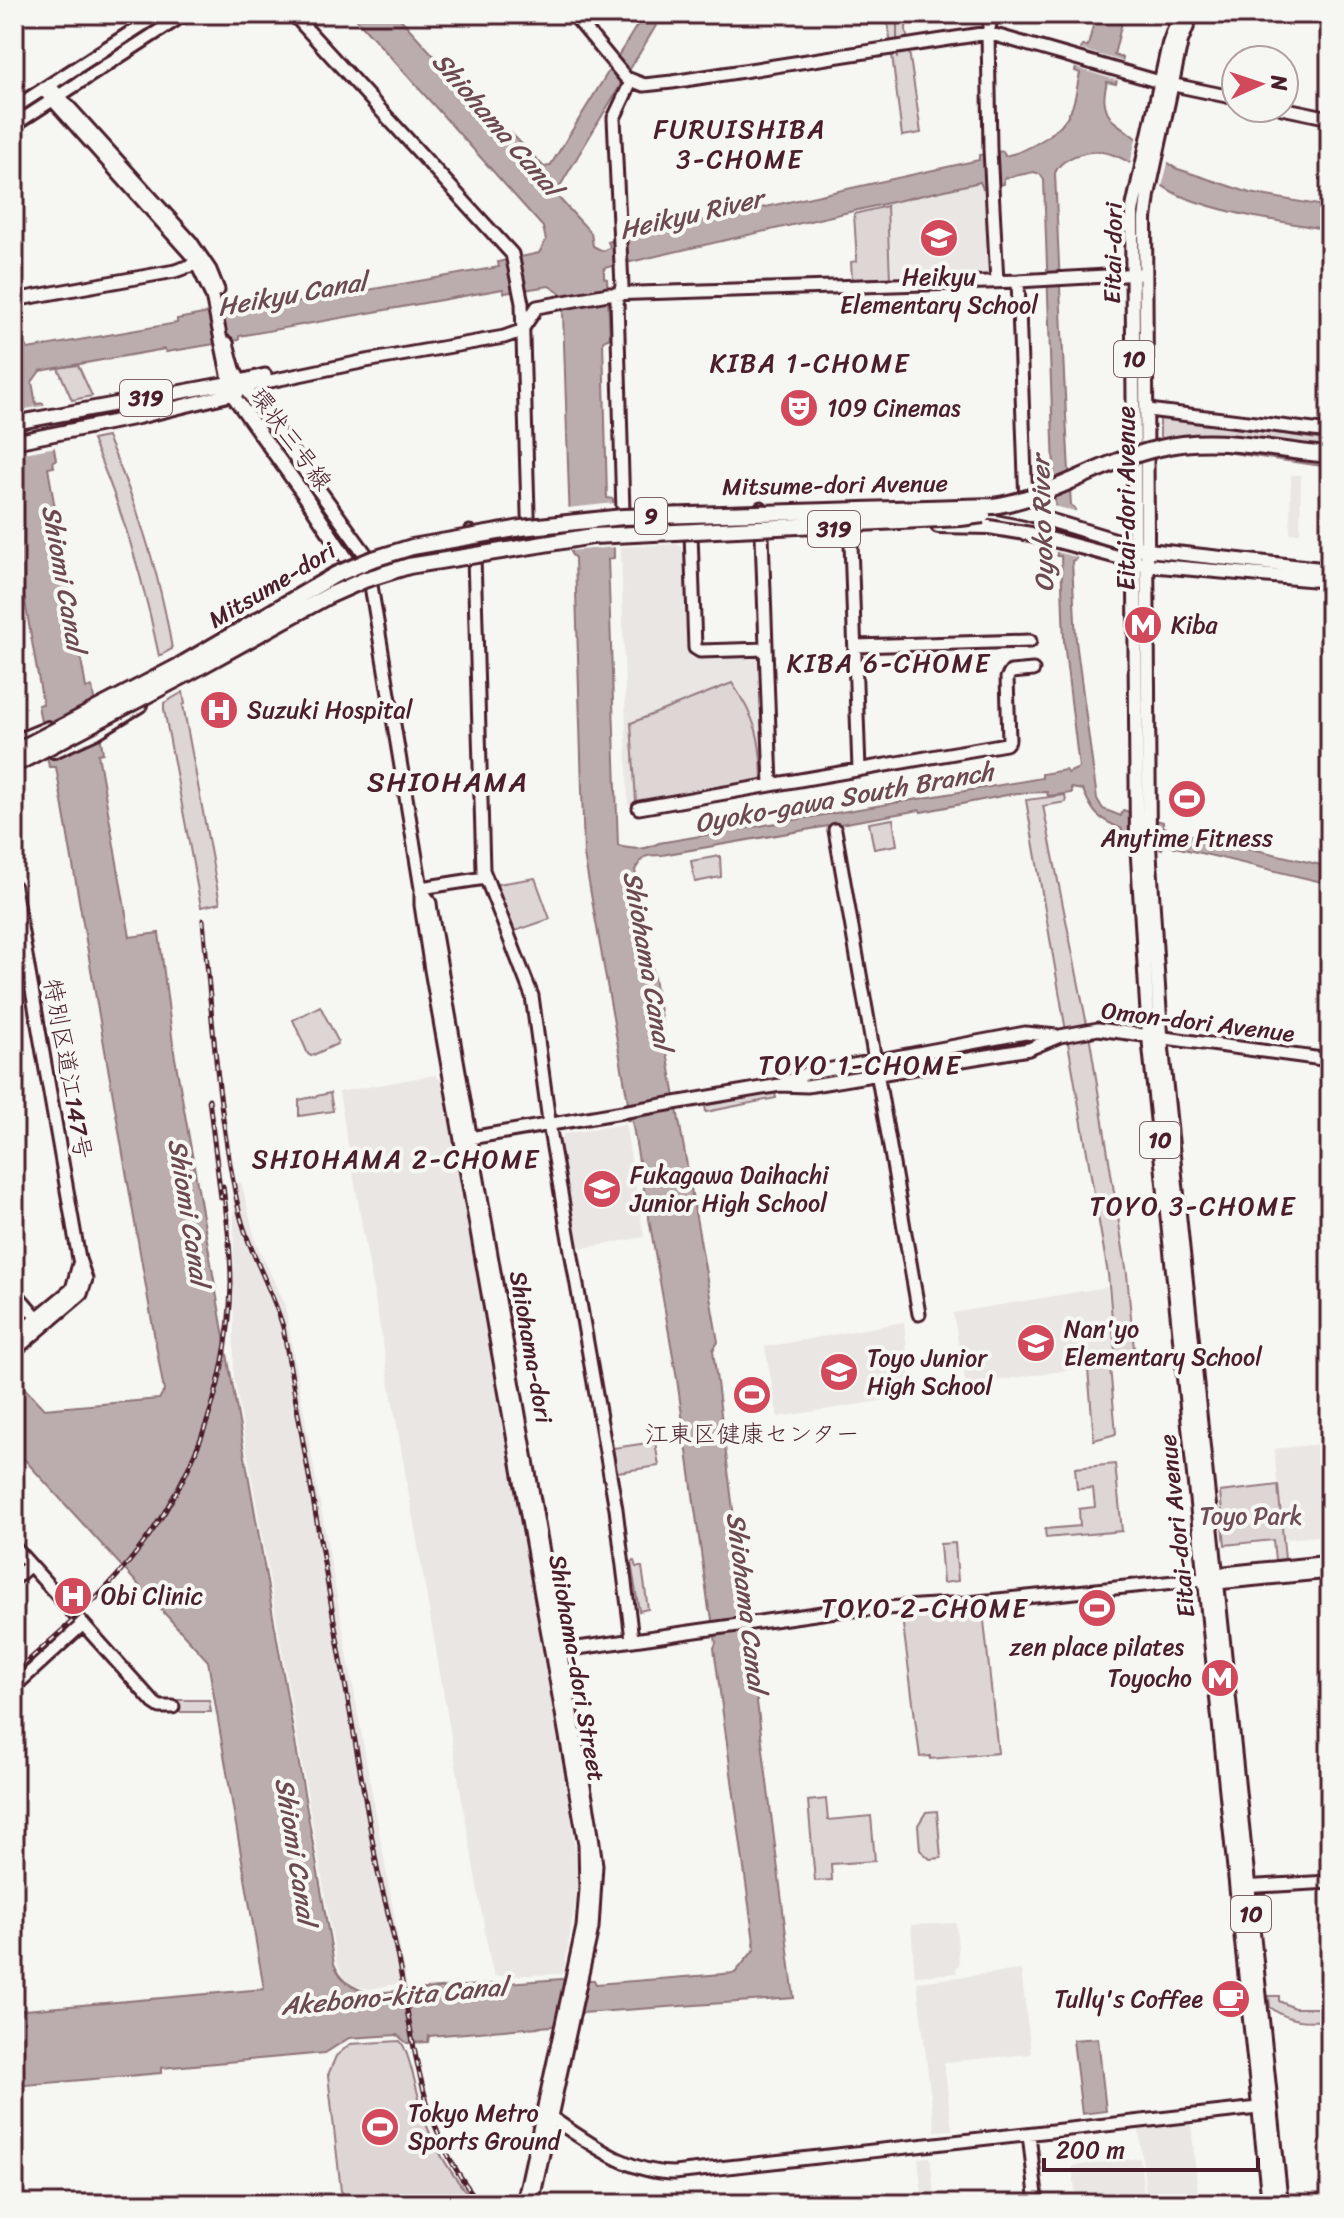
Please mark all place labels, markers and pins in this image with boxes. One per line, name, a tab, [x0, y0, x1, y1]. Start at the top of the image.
school or university icon: Heikyu Elementary School	[918, 217, 960, 259]
place label: Heikyu Elementary School	[840, 256, 1039, 326]
theatre icon: 109 Cinemas	[778, 387, 820, 429]
place label: 109 Cinemas	[827, 387, 961, 429]
metro station icon: Kiba	[1122, 604, 1164, 646]
place label: Kiba	[1171, 604, 1218, 646]
hospital icon: Suzuki Hospital	[198, 689, 240, 731]
place label: Suzuki Hospital	[247, 689, 414, 731]
sports icon: Anytime Fitness	[1166, 778, 1208, 820]
place label: Anytime Fitness	[1100, 817, 1273, 859]
place label: Fukagawa Daihachi Junior High School	[629, 1154, 830, 1224]
school or university icon: Fukagawa Daihachi Junior High School	[581, 1168, 623, 1210]
place label: Nan'yo Elementary School	[1064, 1308, 1263, 1378]
school or university icon: Nan'yo Elementary School	[1015, 1322, 1057, 1364]
place label: Toyo Junior High School	[867, 1337, 994, 1407]
school or university icon: Toyo Junior High School	[818, 1351, 860, 1393]
sports icon: 江東区健康センター	[731, 1374, 773, 1416]
place label: 江東区健康センター	[644, 1413, 860, 1455]
hospital icon: Obi Clinic	[52, 1575, 94, 1617]
place label: Obi Clinic	[101, 1575, 203, 1617]
sports icon: zen place pilates	[1076, 1587, 1118, 1629]
place label: zen place pilates	[1009, 1626, 1184, 1668]
place label: Toyocho	[1108, 1657, 1192, 1699]
metro station icon: Toyocho	[1199, 1657, 1241, 1699]
place label: Tully's Coffee	[1054, 1978, 1203, 2020]
cafe icon: Tully's Coffee	[1210, 1978, 1252, 2020]
place label: Tokyo Metro Sports Ground	[408, 2092, 563, 2162]
sports icon: Tokyo Metro Sports Ground	[359, 2106, 401, 2148]

